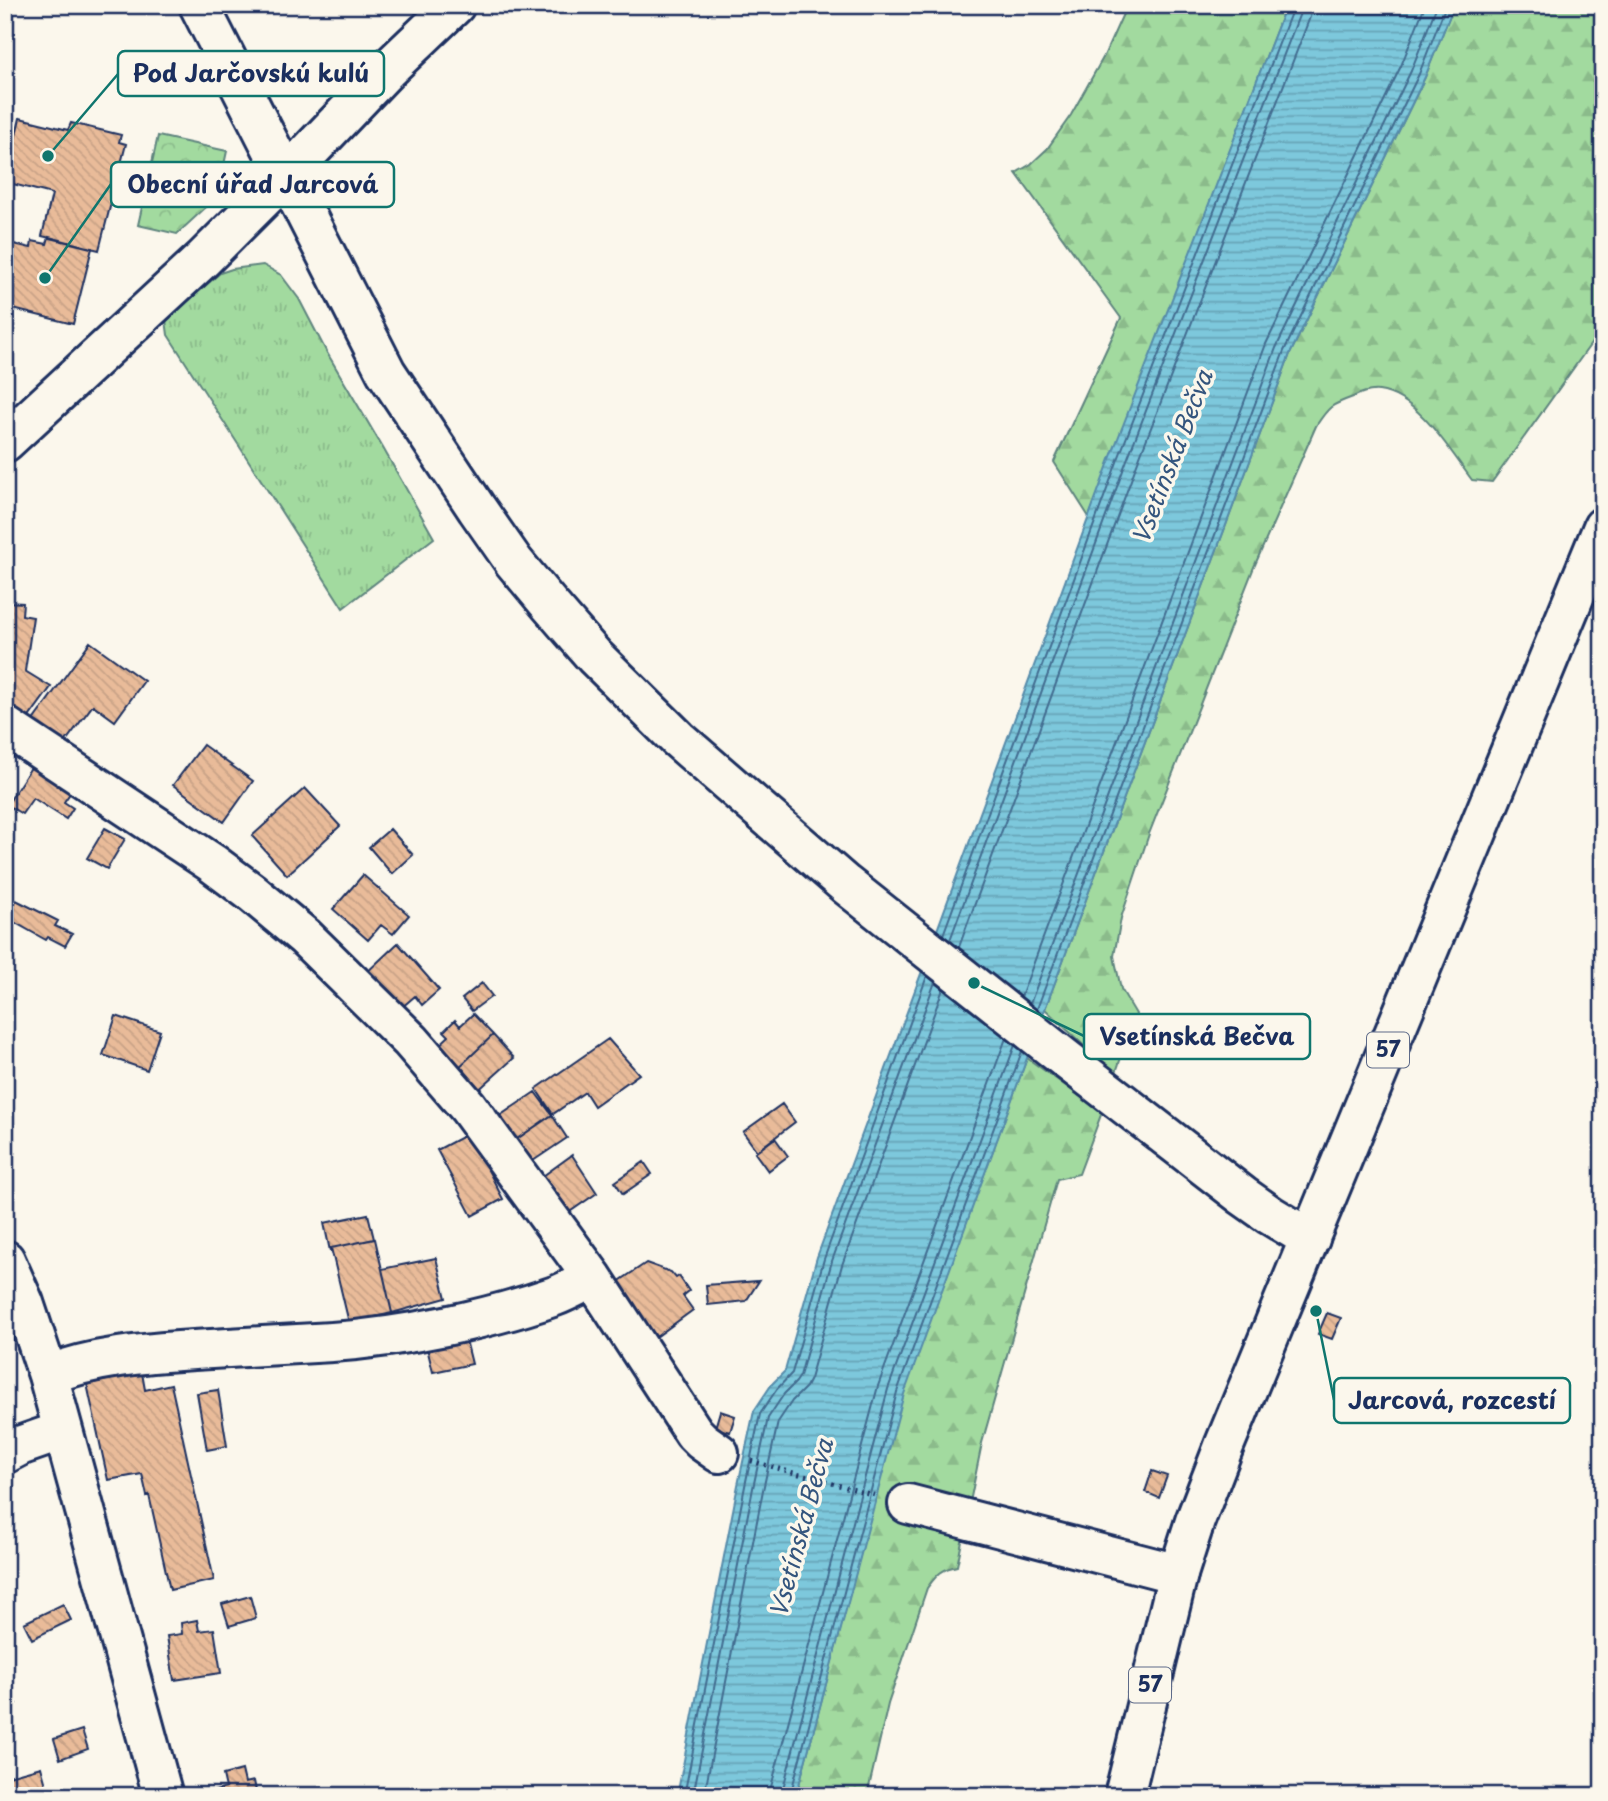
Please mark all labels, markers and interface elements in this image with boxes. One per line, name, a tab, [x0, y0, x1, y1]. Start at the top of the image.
callout: Pod Jarčovskú kulú	[118, 51, 384, 96]
text: Pod Jarčovskú kulú	[133, 54, 369, 90]
callout: Obecní úřad Jarcová	[111, 162, 394, 207]
text: Obecní úřad Jarcová	[127, 165, 379, 201]
water label: Vsetínská Bečva	[1121, 363, 1221, 548]
callout: Vsetínská Bečva	[1084, 1014, 1310, 1059]
text: Vsetínská Bečva	[1099, 1017, 1295, 1053]
road number: 57	[1367, 1032, 1409, 1068]
callout: Jarcová, rozcestí	[1334, 1378, 1570, 1423]
text: Jarcová, rozcestí	[1348, 1381, 1557, 1417]
water label: Vsetínská Bečva	[759, 1433, 842, 1621]
road number: 57	[1129, 1668, 1171, 1702]

